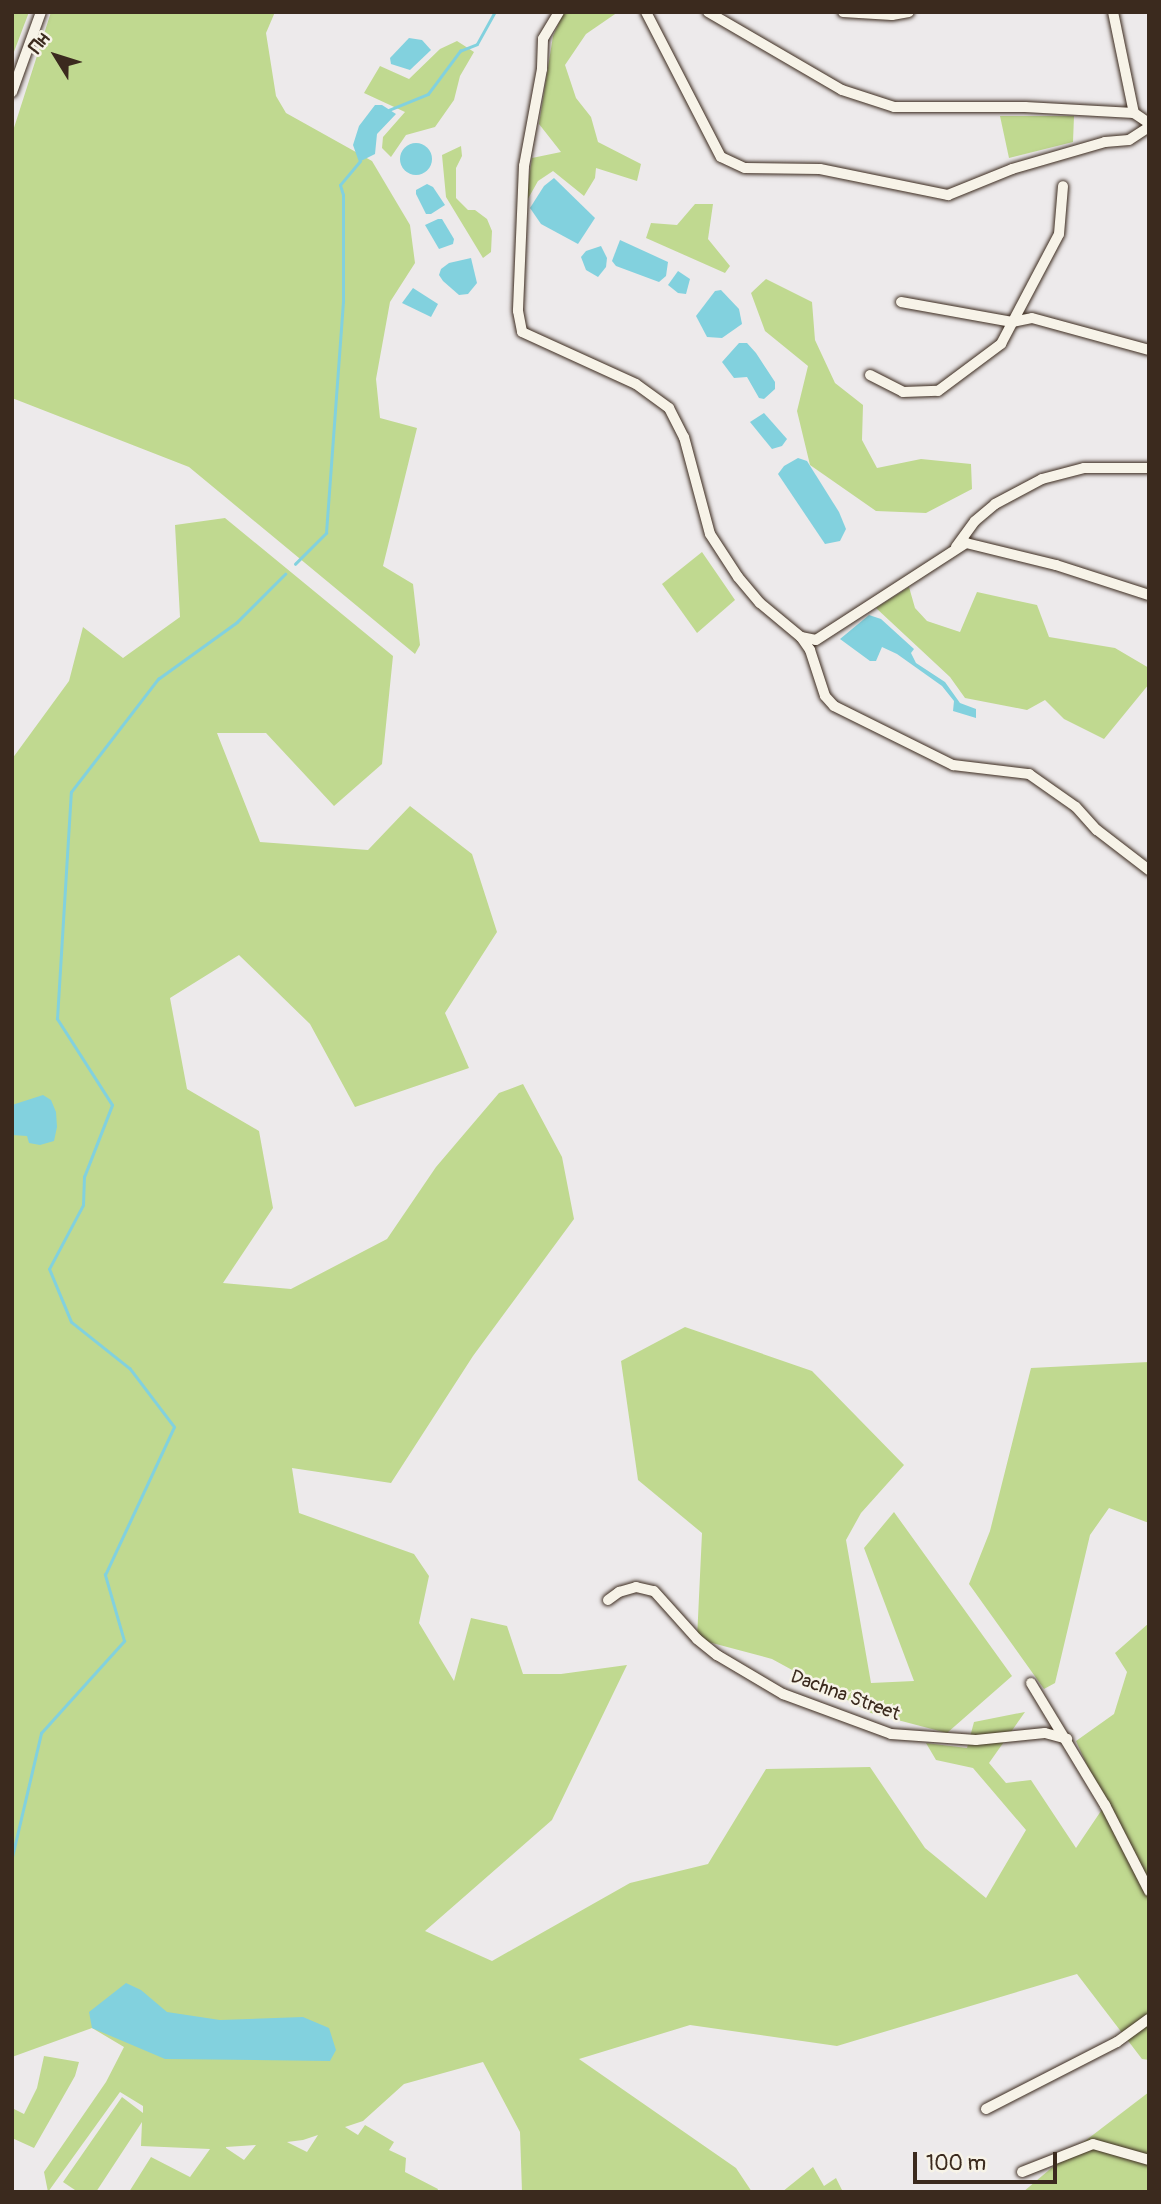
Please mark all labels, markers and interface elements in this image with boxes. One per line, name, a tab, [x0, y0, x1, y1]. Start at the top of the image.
north arrow	[21, 21, 91, 91]
text: Пн	[24, 27, 55, 59]
street label: Dachna Street	[787, 1666, 903, 1726]
scale bar	[916, 2138, 1060, 2182]
text: 100 m	[926, 2150, 986, 2177]

